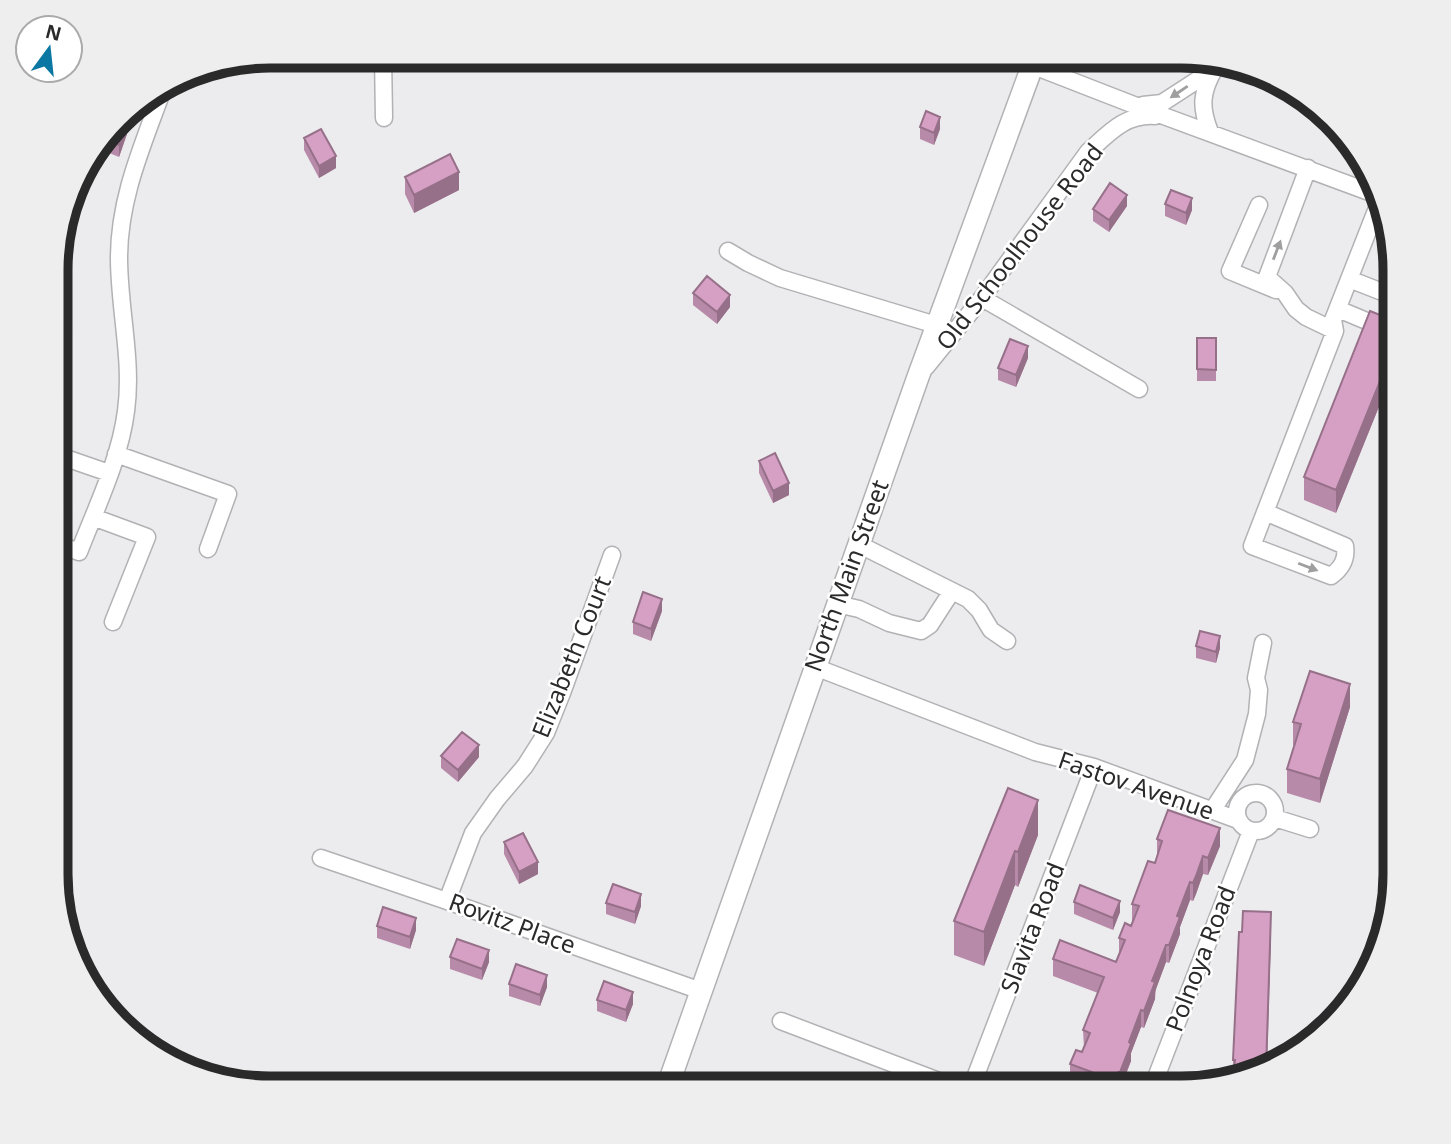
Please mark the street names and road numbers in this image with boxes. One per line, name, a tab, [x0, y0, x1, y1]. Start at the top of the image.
street label: Old Schoolhouse Road	[928, 136, 1110, 356]
street label: North Main Street	[796, 475, 896, 676]
street label: Elizabeth Court	[523, 570, 618, 742]
street label: Fastov Avenue	[1054, 742, 1219, 827]
street label: Slavita Road	[992, 857, 1072, 997]
street label: Polnoya Road	[1157, 881, 1243, 1036]
street label: Rovitz Place	[444, 884, 581, 961]

